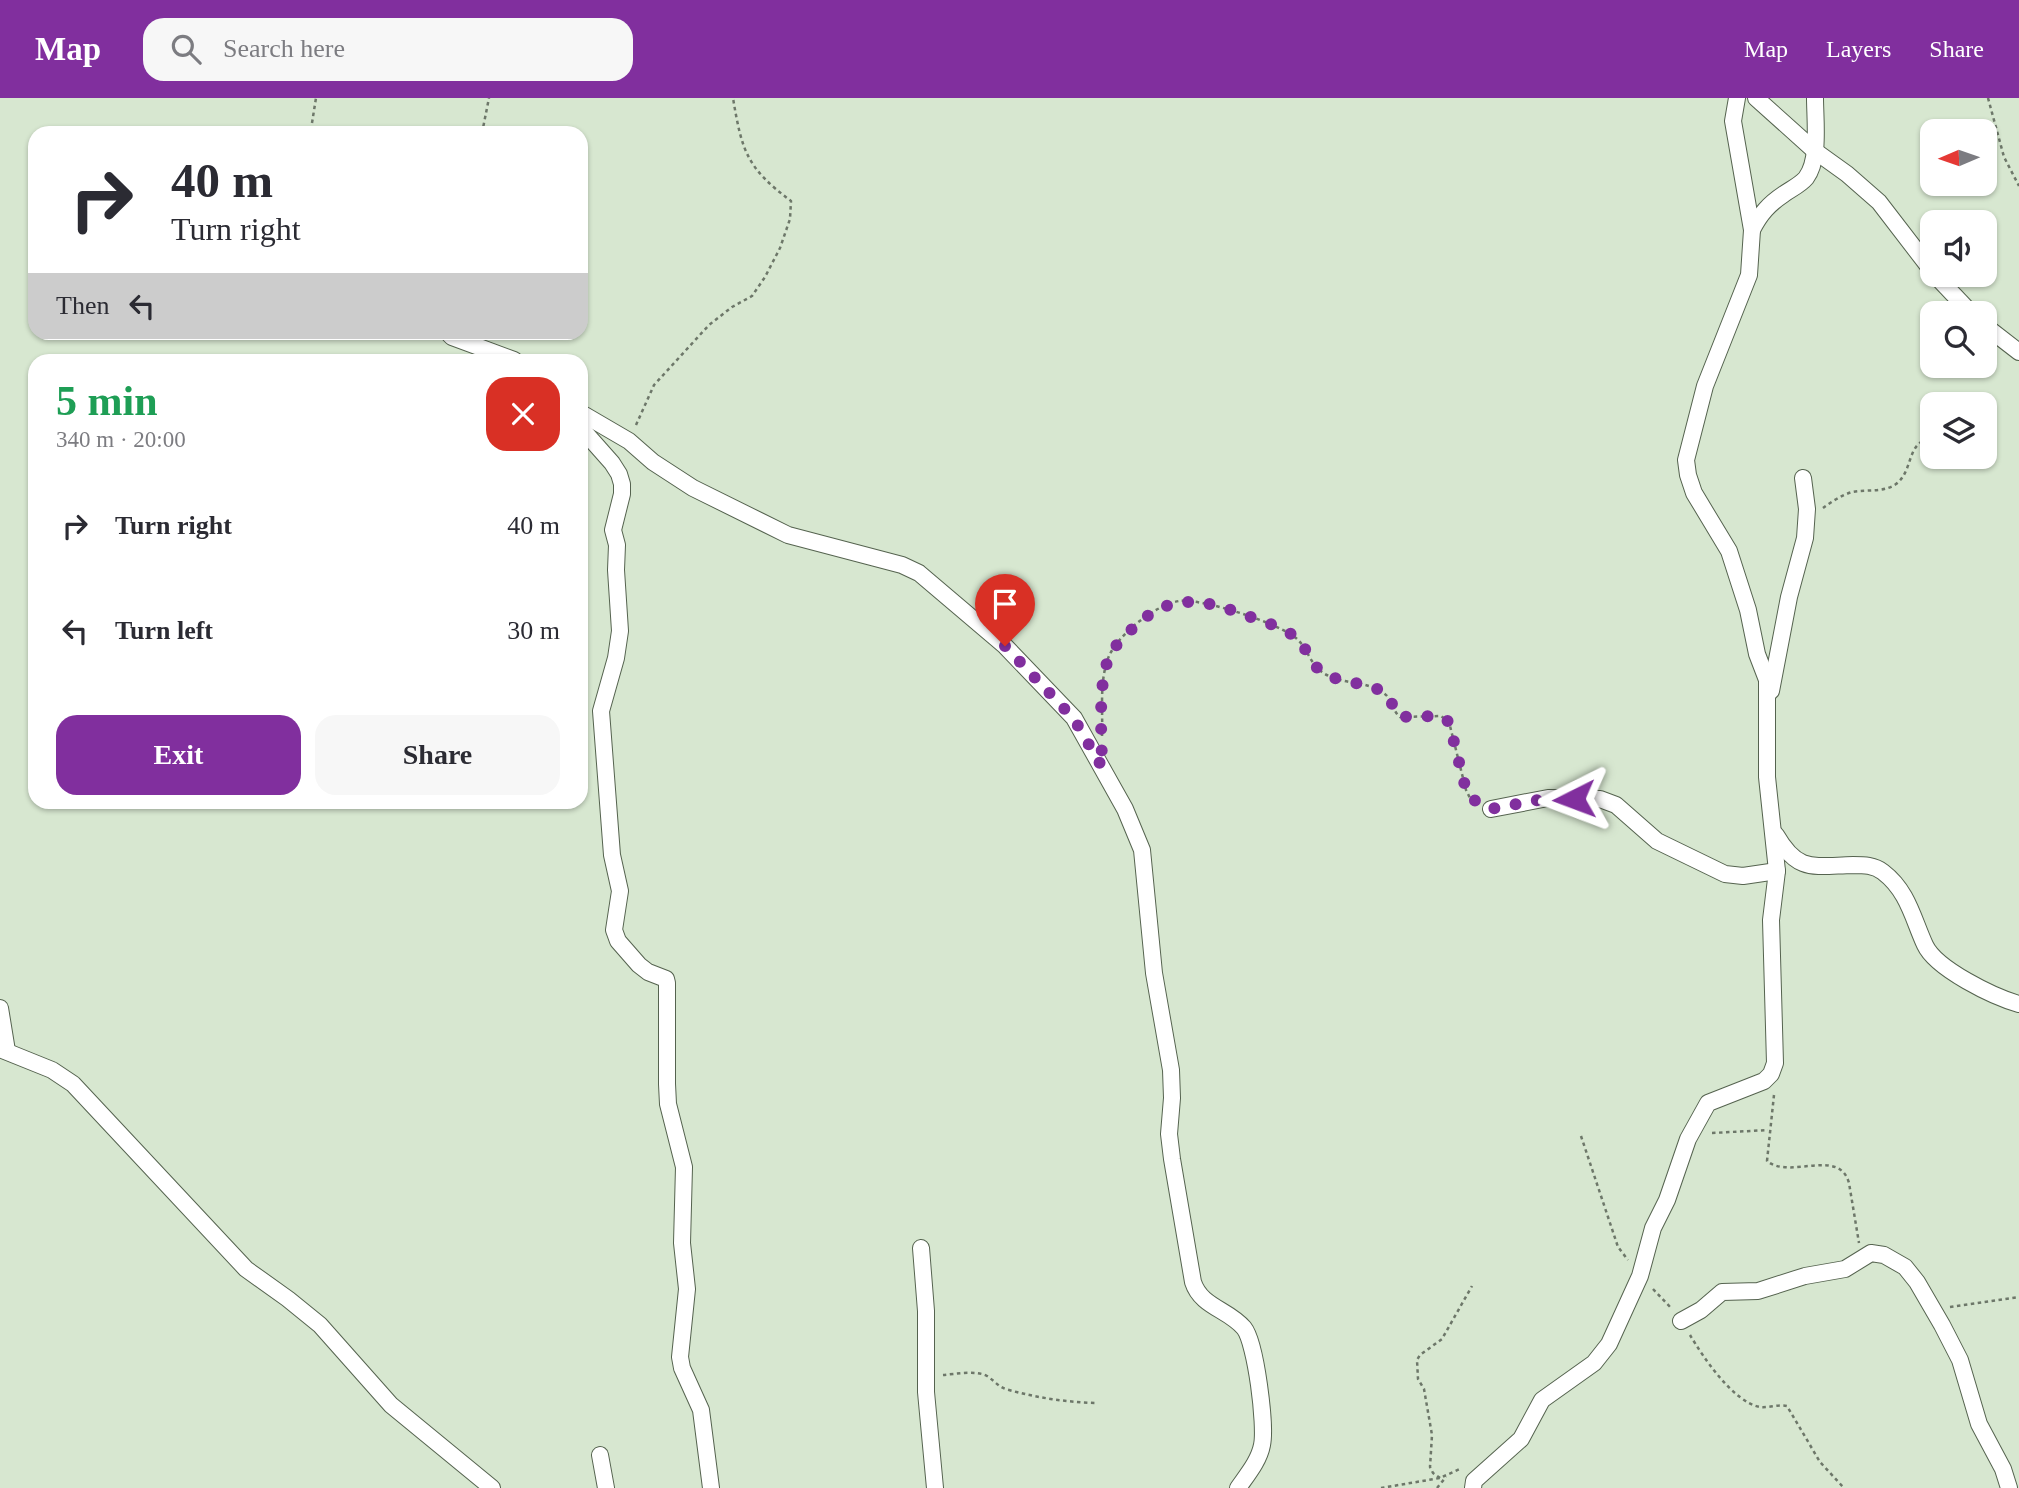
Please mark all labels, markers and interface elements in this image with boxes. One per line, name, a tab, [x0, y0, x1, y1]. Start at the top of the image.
search box	[143, 18, 633, 81]
icon: search	[167, 30, 205, 68]
text: Map	[35, 31, 101, 67]
text: Search here	[223, 34, 345, 63]
text: Map	[1744, 36, 1788, 62]
text: Layers	[1826, 36, 1891, 62]
text: Share	[1929, 36, 1984, 62]
north arrow	[1920, 119, 1997, 196]
map controls	[1920, 119, 1997, 469]
text: 40 m	[171, 153, 273, 208]
icon: right	[56, 154, 147, 245]
button: sound	[1920, 210, 1997, 287]
text: Turn right	[171, 211, 301, 247]
icon: left	[123, 287, 161, 325]
text: Then	[56, 291, 109, 320]
button: search	[1920, 301, 1997, 378]
button: close	[486, 377, 560, 451]
text: 5 min	[56, 378, 158, 424]
button: layers	[1920, 392, 1997, 469]
text: 340 m · 20:00	[56, 427, 186, 452]
icon: right	[56, 507, 94, 545]
text: Turn right	[115, 511, 232, 540]
text: 40 m	[507, 511, 560, 540]
pin	[975, 574, 1035, 646]
icon: arrive	[986, 585, 1024, 623]
icon: left	[56, 612, 94, 650]
text: Turn left	[115, 616, 213, 645]
text: 30 m	[507, 616, 560, 645]
button: Exit	[56, 715, 301, 795]
button: Share	[315, 715, 560, 795]
position arrow	[1537, 762, 1611, 836]

